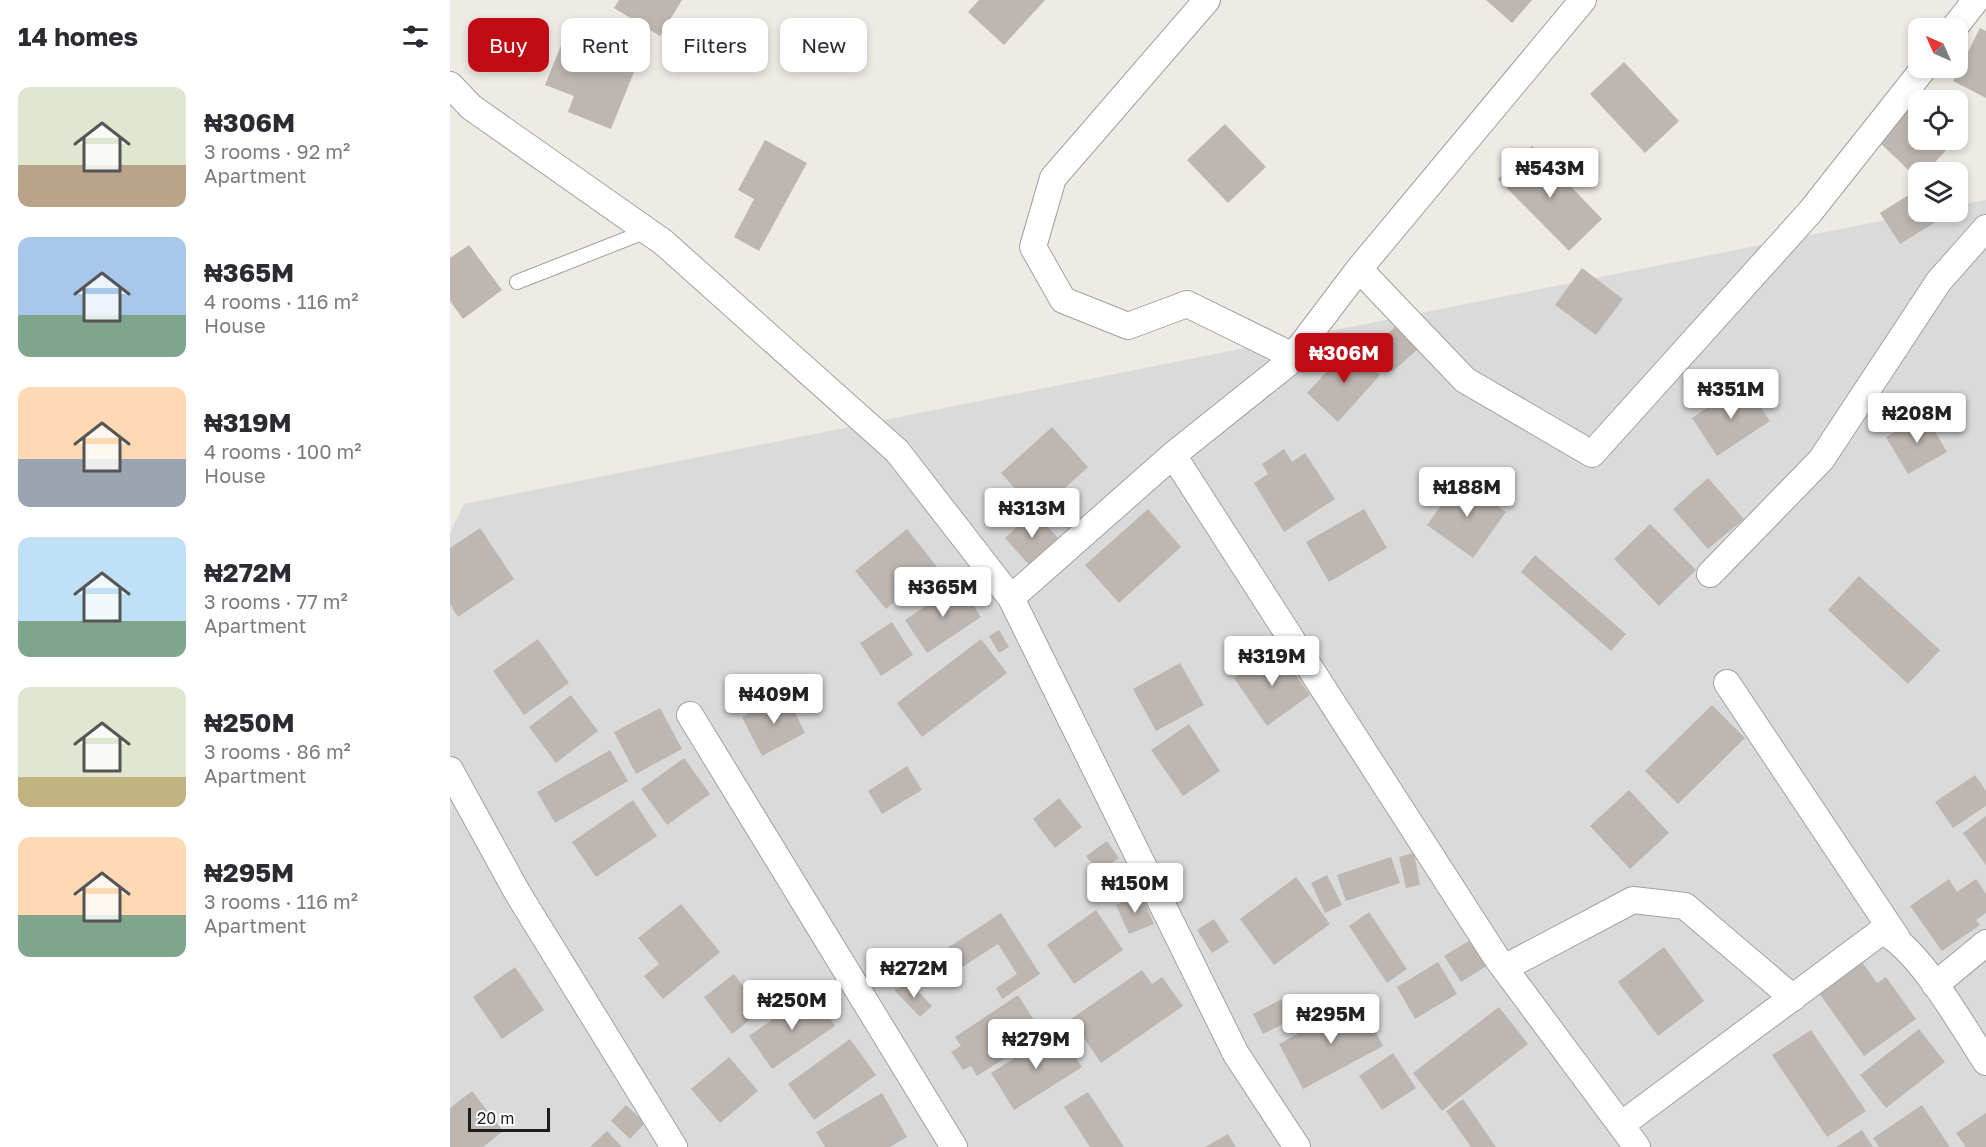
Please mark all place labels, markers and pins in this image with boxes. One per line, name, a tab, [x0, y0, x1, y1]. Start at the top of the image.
pin: ₦543M	[1508, 148, 1592, 199]
pin: ₦306M	[1302, 333, 1386, 384]
pin: ₦351M	[1689, 369, 1773, 420]
pin: ₦208M	[1875, 393, 1959, 444]
pin: ₦188M	[1425, 467, 1509, 518]
pin: ₦313M	[990, 488, 1074, 539]
pin: ₦365M	[901, 567, 985, 618]
pin: ₦319M	[1230, 636, 1314, 687]
pin: ₦409M	[732, 674, 816, 725]
pin: ₦150M	[1093, 863, 1177, 914]
pin: ₦272M	[872, 948, 956, 999]
pin: ₦250M	[750, 980, 834, 1031]
pin: ₦295M	[1289, 994, 1373, 1045]
pin: ₦279M	[994, 1019, 1078, 1070]

